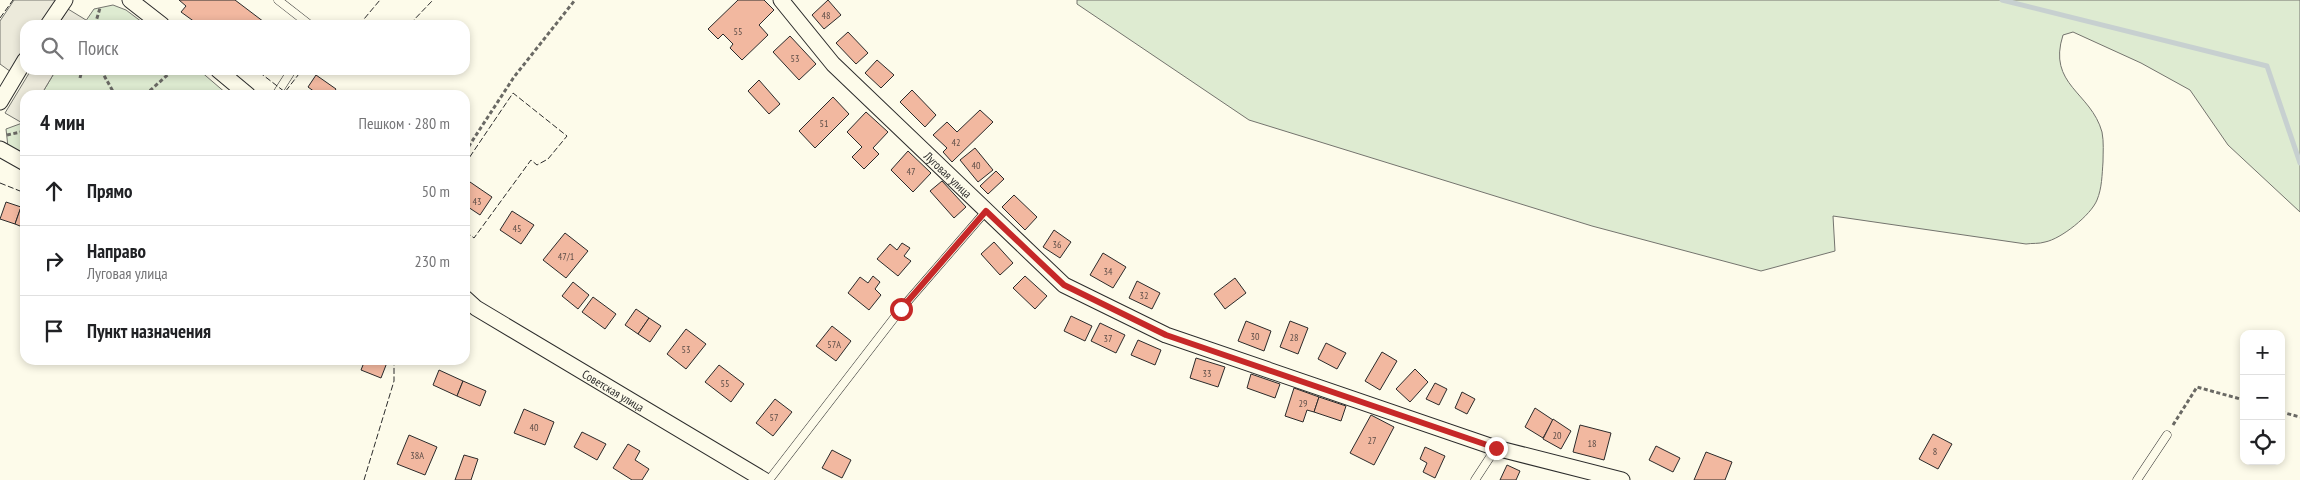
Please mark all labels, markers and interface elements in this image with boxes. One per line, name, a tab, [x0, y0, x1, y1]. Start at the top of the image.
house number: 48	[822, 9, 831, 22]
search box	[20, 20, 470, 75]
house number: 55	[734, 25, 743, 38]
icon: search	[38, 34, 66, 62]
text: Поиск	[78, 36, 119, 60]
house number: 53	[791, 52, 800, 65]
text: 4 мин	[40, 109, 85, 136]
text: Пешком · 280 m	[359, 113, 450, 133]
house number: 51	[820, 117, 829, 130]
house number: 42	[952, 136, 961, 149]
street label: Луговая улица	[920, 147, 975, 201]
house number: 40	[972, 159, 981, 172]
house number: 47	[907, 165, 916, 178]
icon: ahead	[40, 177, 68, 205]
text: Прямо	[87, 179, 132, 203]
text: 50 m	[422, 181, 450, 201]
house number: 43	[473, 195, 482, 208]
house number: 45	[513, 222, 522, 235]
house number: 36	[1053, 238, 1062, 251]
text: Направо	[87, 239, 146, 263]
icon: right	[40, 247, 68, 275]
house number: 47/1	[558, 250, 574, 263]
text: 230 m	[415, 251, 450, 271]
text: Луговая улица	[87, 263, 168, 283]
house number: 34	[1104, 265, 1113, 278]
house number: 32	[1140, 289, 1149, 302]
route start	[890, 298, 913, 321]
icon: arrive	[40, 317, 68, 345]
text: Пункт назначения	[87, 319, 211, 343]
house number: 30	[1251, 330, 1260, 343]
map controls	[2240, 330, 2285, 465]
button: +	[2240, 330, 2285, 375]
house number: 28	[1290, 331, 1299, 344]
house number: 37	[1104, 332, 1113, 345]
house number: 57А	[827, 338, 841, 351]
house number: 53	[682, 343, 691, 356]
street label: Советская улица	[580, 366, 647, 414]
house number: 33	[1203, 367, 1212, 380]
button: −	[2240, 375, 2285, 420]
house number: 55	[721, 377, 730, 390]
house number: 29	[1299, 397, 1308, 410]
house number: 57	[770, 411, 779, 424]
button: locate	[2240, 420, 2285, 465]
house number: 40	[530, 421, 539, 434]
house number: 20	[1553, 429, 1562, 442]
house number: 27	[1368, 434, 1377, 447]
route end	[1485, 437, 1508, 460]
house number: 18	[1588, 437, 1597, 450]
house number: 8	[1933, 445, 1937, 458]
house number: 38А	[410, 449, 424, 462]

